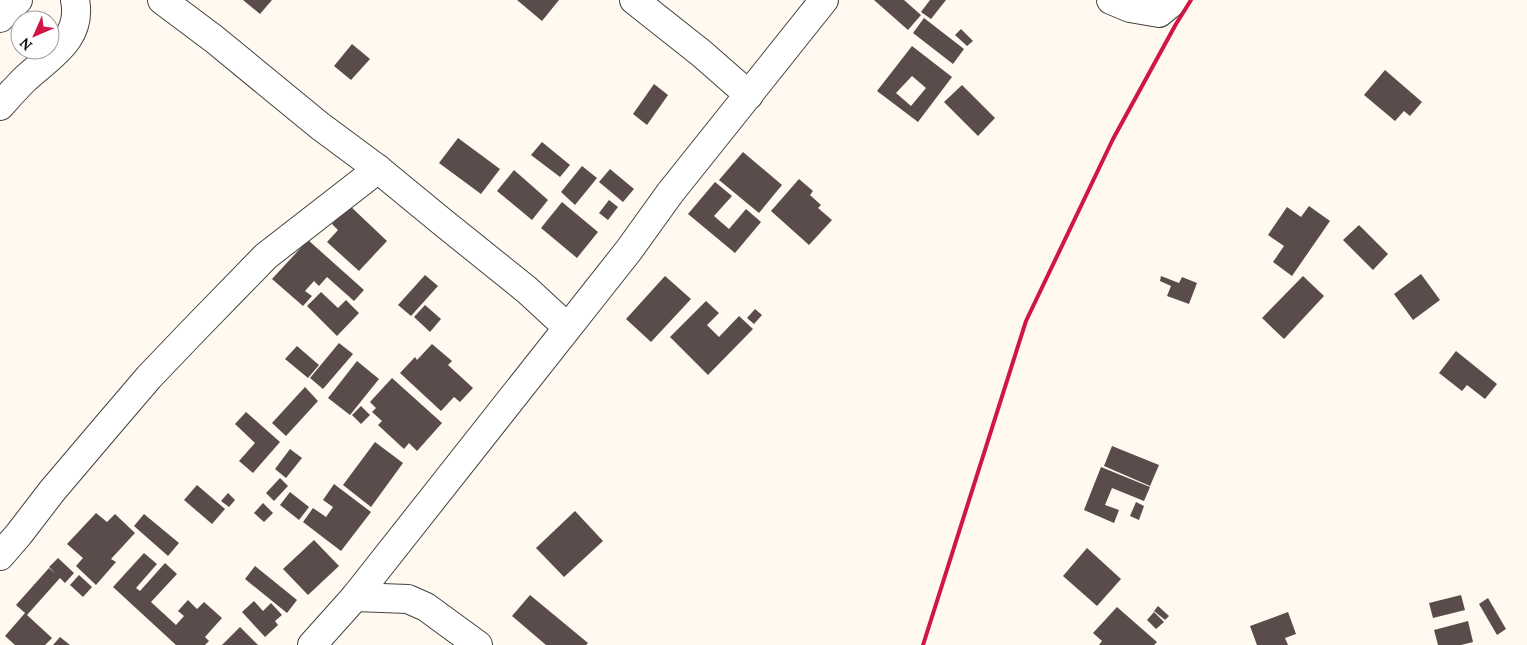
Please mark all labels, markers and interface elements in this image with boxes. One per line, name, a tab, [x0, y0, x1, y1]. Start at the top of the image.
north arrow	[10, 10, 60, 60]
text: N	[15, 34, 36, 54]

